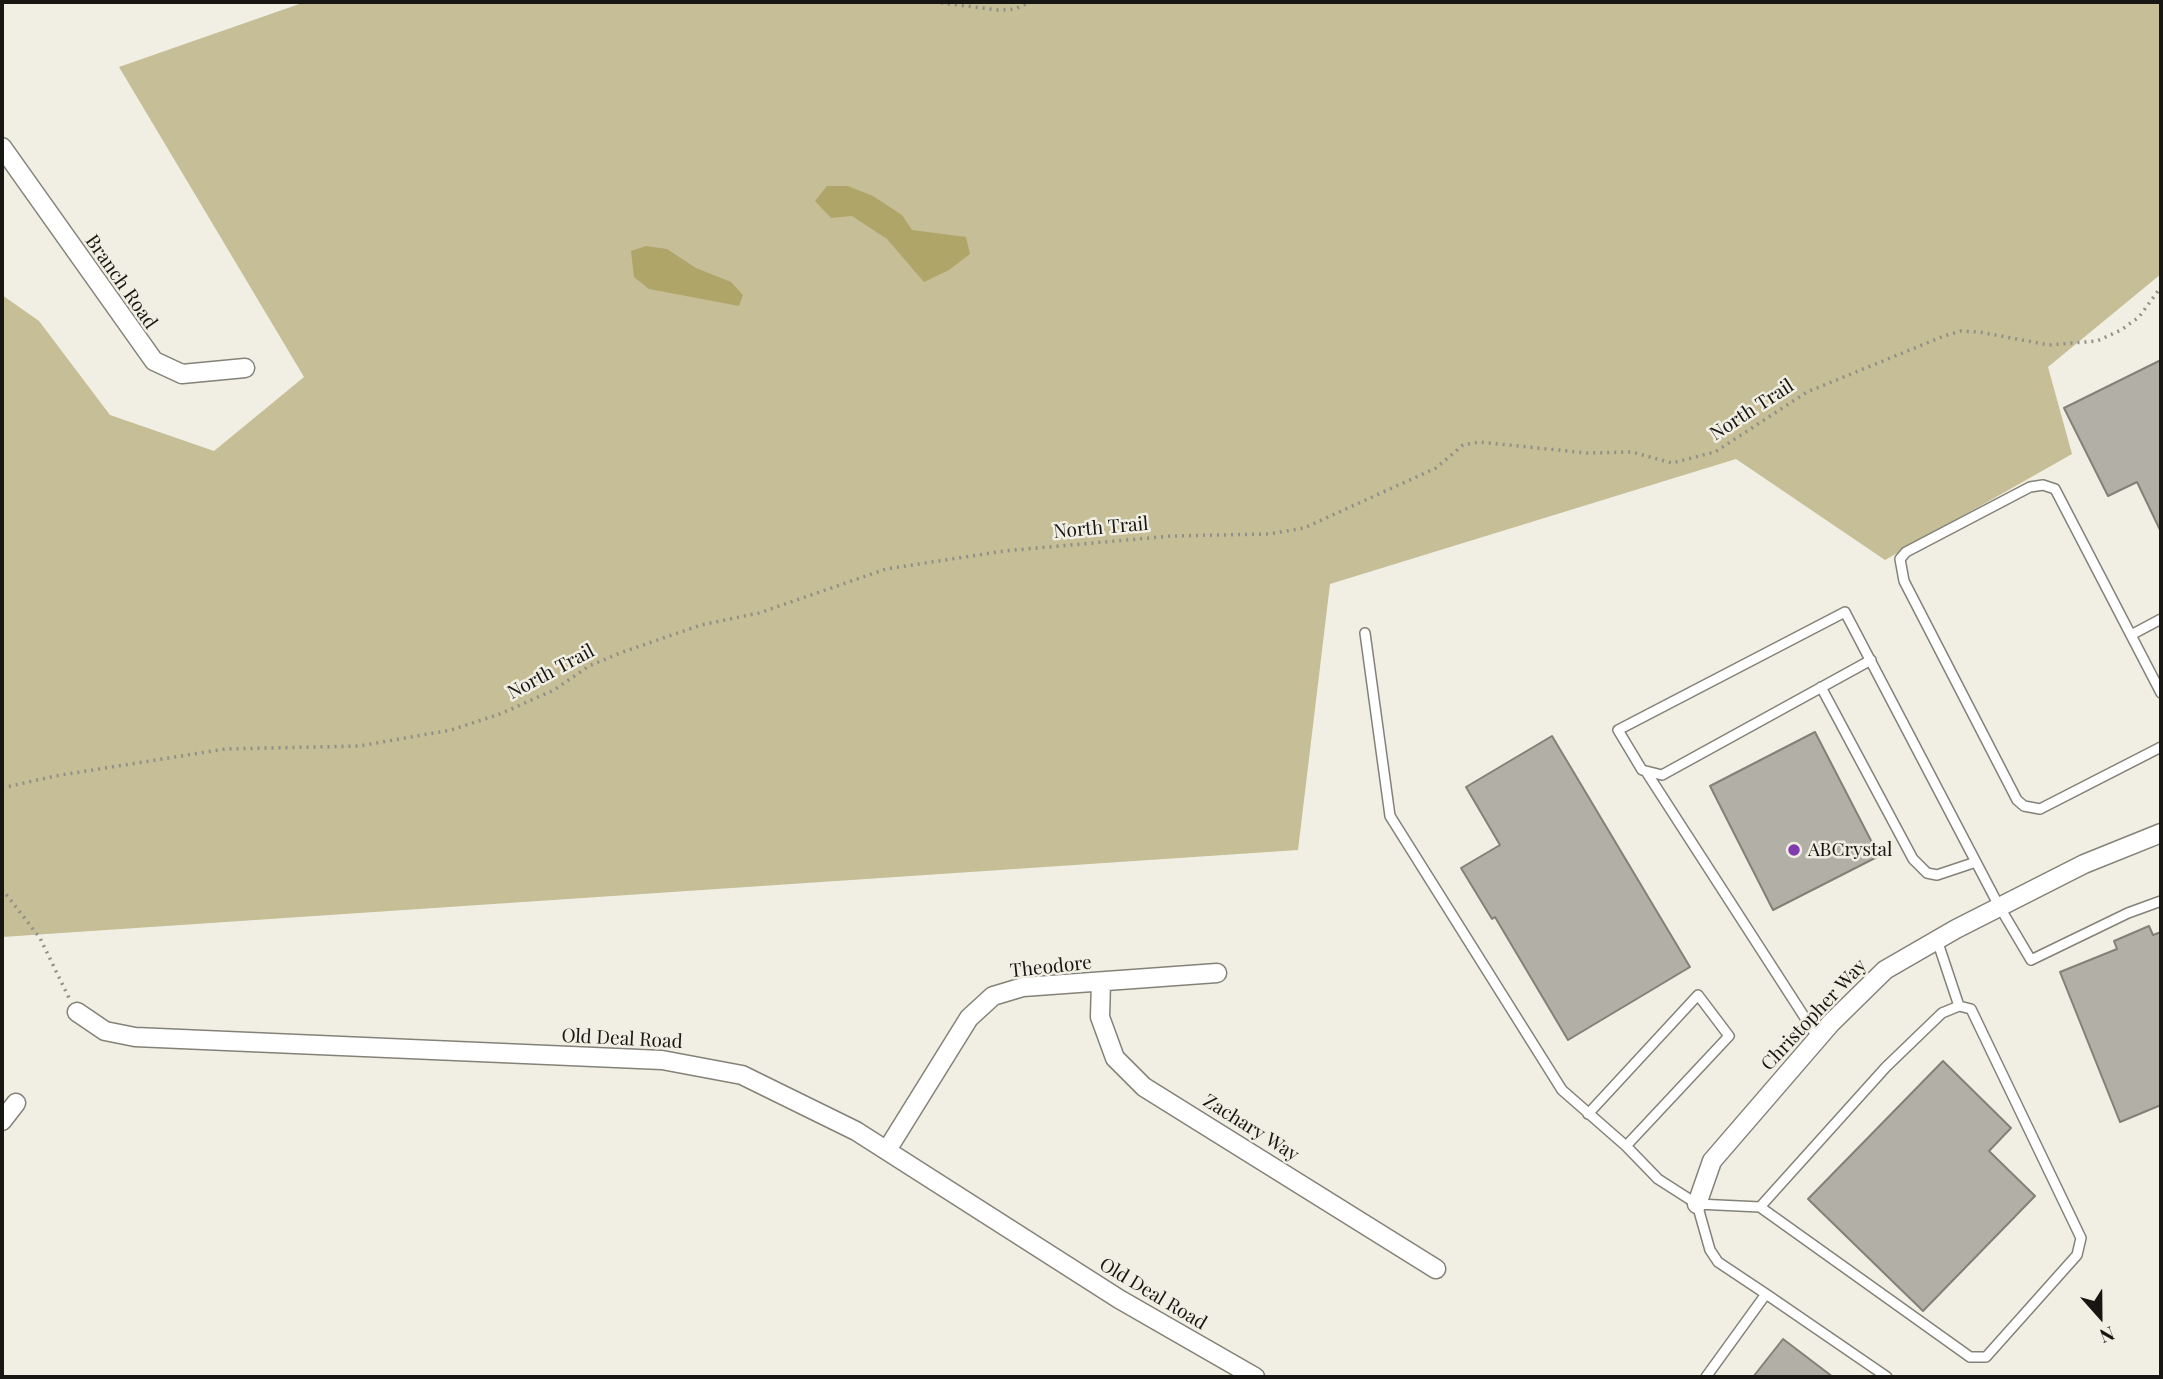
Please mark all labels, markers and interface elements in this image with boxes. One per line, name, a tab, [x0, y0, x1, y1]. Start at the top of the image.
street label: Branch Road	[80, 231, 162, 333]
street label: North Trail	[1706, 374, 1798, 446]
street label: North Trail	[1053, 512, 1149, 544]
street label: North Trail	[504, 640, 598, 704]
place label: ABCrystal	[1808, 839, 1893, 861]
marker: ABCrystal	[1786, 842, 1802, 858]
street label: Theodore	[1009, 951, 1093, 983]
street label: Christopher Way	[1757, 955, 1871, 1075]
street label: Old Deal Road	[561, 1024, 683, 1054]
street label: Zachary Way	[1199, 1090, 1303, 1166]
street label: Old Deal Road	[1095, 1253, 1211, 1335]
north arrow	[2065, 1281, 2135, 1351]
text: N	[2096, 1321, 2119, 1350]

